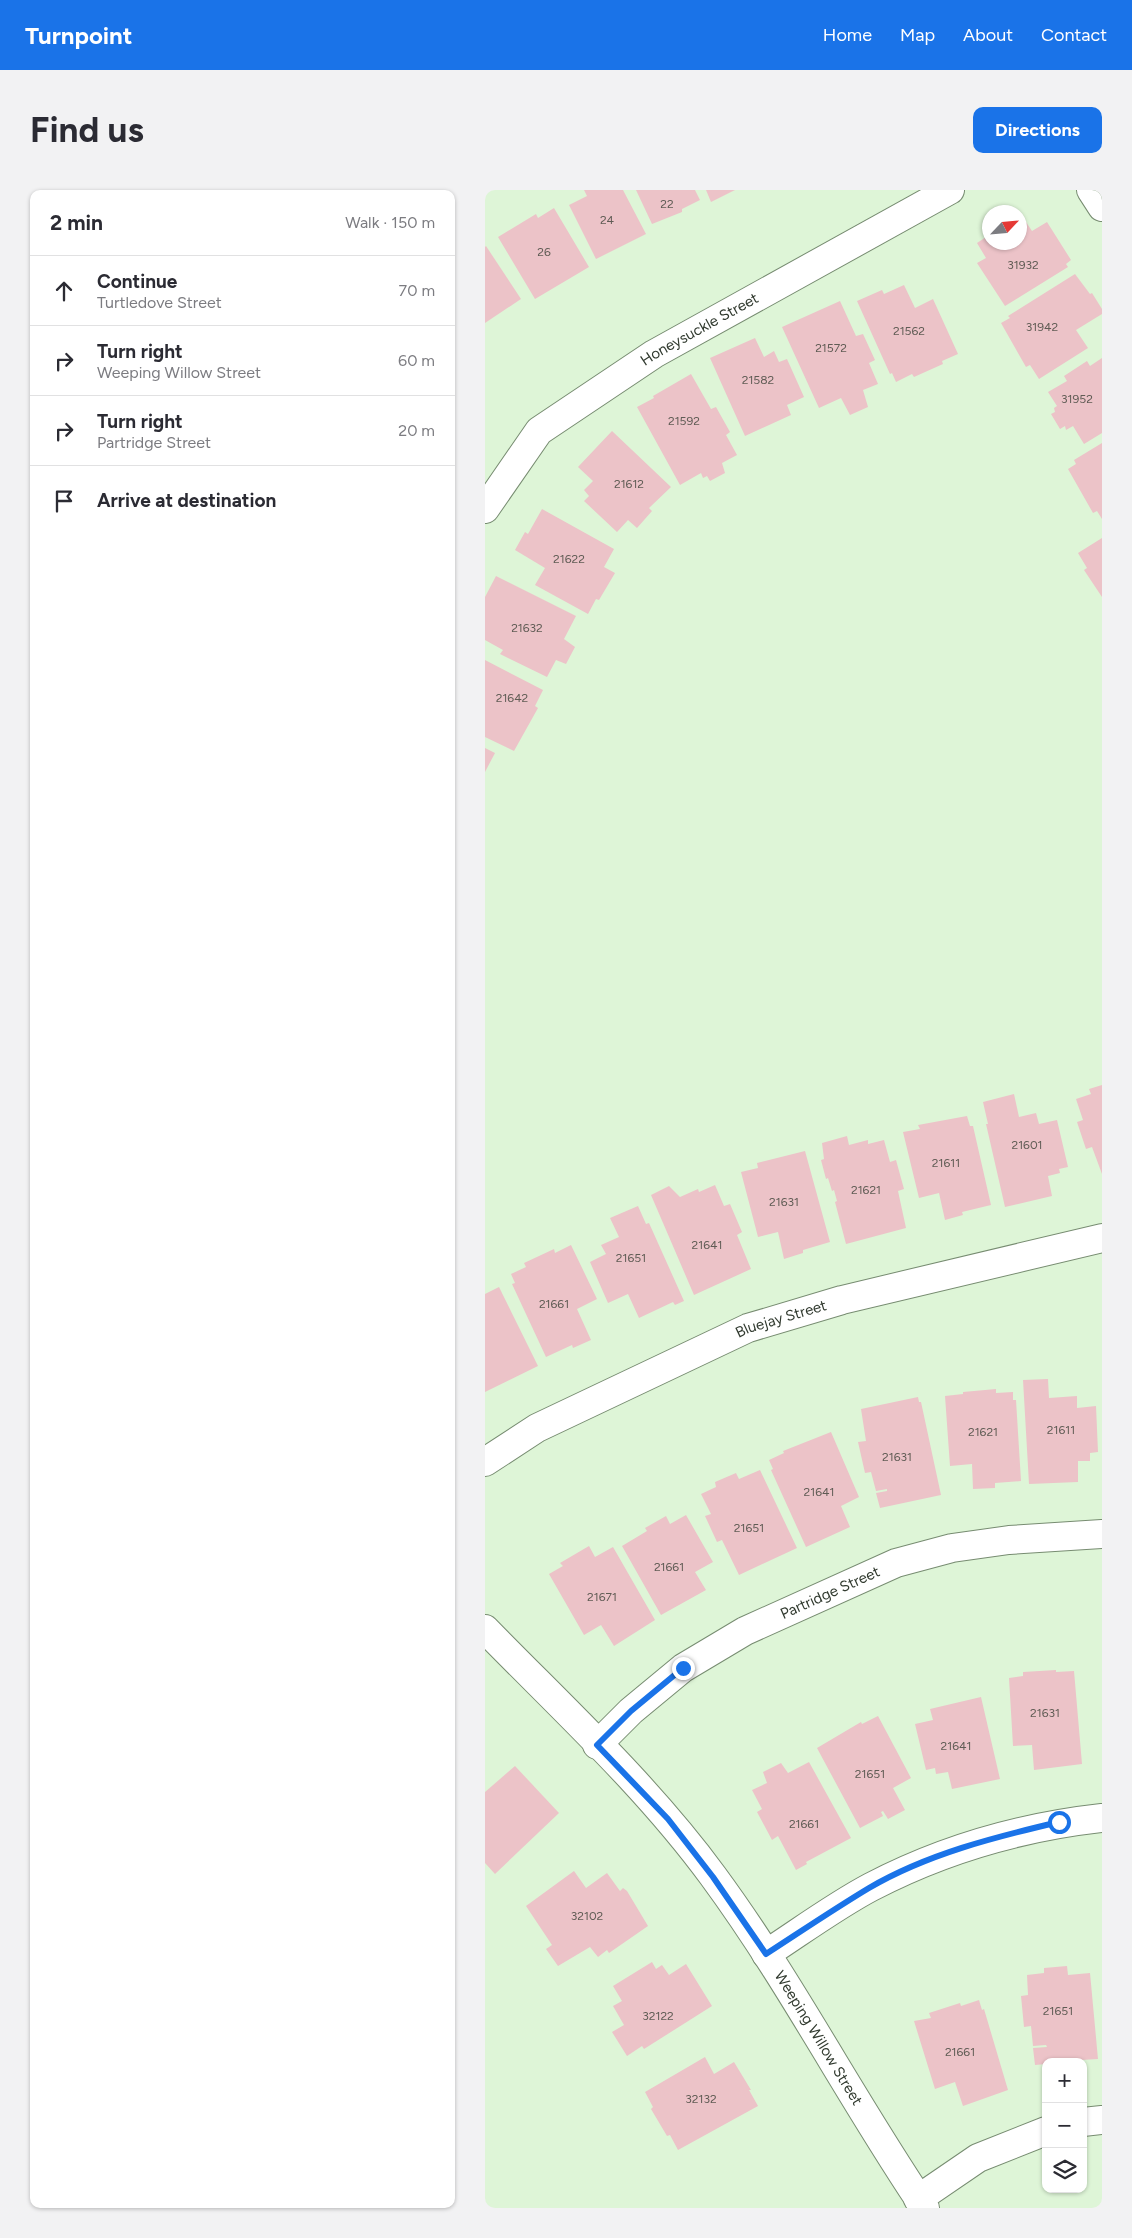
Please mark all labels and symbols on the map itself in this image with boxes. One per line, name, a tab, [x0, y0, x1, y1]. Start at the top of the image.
house number: 22	[660, 197, 674, 211]
north arrow	[982, 205, 1027, 250]
house number: 24	[600, 213, 615, 227]
house number: 26	[537, 245, 551, 259]
house number: 31932	[1007, 258, 1039, 272]
street label: Honeysuckle Street	[637, 289, 762, 369]
house number: 31942	[1026, 320, 1058, 334]
house number: 21562	[893, 324, 925, 338]
house number: 21572	[815, 341, 847, 355]
house number: 21582	[742, 373, 774, 387]
house number: 31952	[1061, 392, 1093, 406]
house number: 21592	[668, 414, 700, 428]
house number: 21612	[614, 477, 644, 491]
house number: 21622	[553, 552, 585, 566]
house number: 21632	[511, 621, 543, 635]
house number: 21642	[496, 691, 528, 705]
house number: 21601	[1011, 1138, 1043, 1152]
house number: 21611	[932, 1156, 960, 1170]
house number: 21621	[851, 1183, 881, 1197]
house number: 21631	[769, 1195, 799, 1209]
house number: 21641	[692, 1238, 722, 1252]
house number: 21651	[616, 1251, 646, 1265]
street label: Bluejay Street	[733, 1296, 829, 1342]
house number: 21661	[539, 1297, 569, 1311]
house number: 21611	[1047, 1423, 1075, 1437]
house number: 21621	[968, 1425, 998, 1439]
house number: 21631	[882, 1450, 912, 1464]
house number: 21641	[804, 1485, 834, 1499]
house number: 21651	[734, 1521, 764, 1535]
house number: 21661	[654, 1560, 684, 1574]
street label: Partridge Street	[777, 1562, 883, 1623]
house number: 21671	[587, 1590, 617, 1604]
route end	[672, 1657, 695, 1680]
house number: 21631	[1030, 1706, 1060, 1720]
house number: 21641	[941, 1739, 971, 1753]
house number: 21651	[855, 1767, 885, 1781]
route start	[1048, 1811, 1071, 1834]
house number: 21661	[789, 1817, 819, 1831]
house number: 32102	[571, 1909, 603, 1923]
street label: Weeping Willow Street	[771, 1968, 867, 2109]
house number: 21651	[1043, 2004, 1073, 2018]
house number: 32122	[642, 2009, 674, 2023]
house number: 21661	[945, 2045, 975, 2059]
house number: 32132	[685, 2092, 717, 2106]

